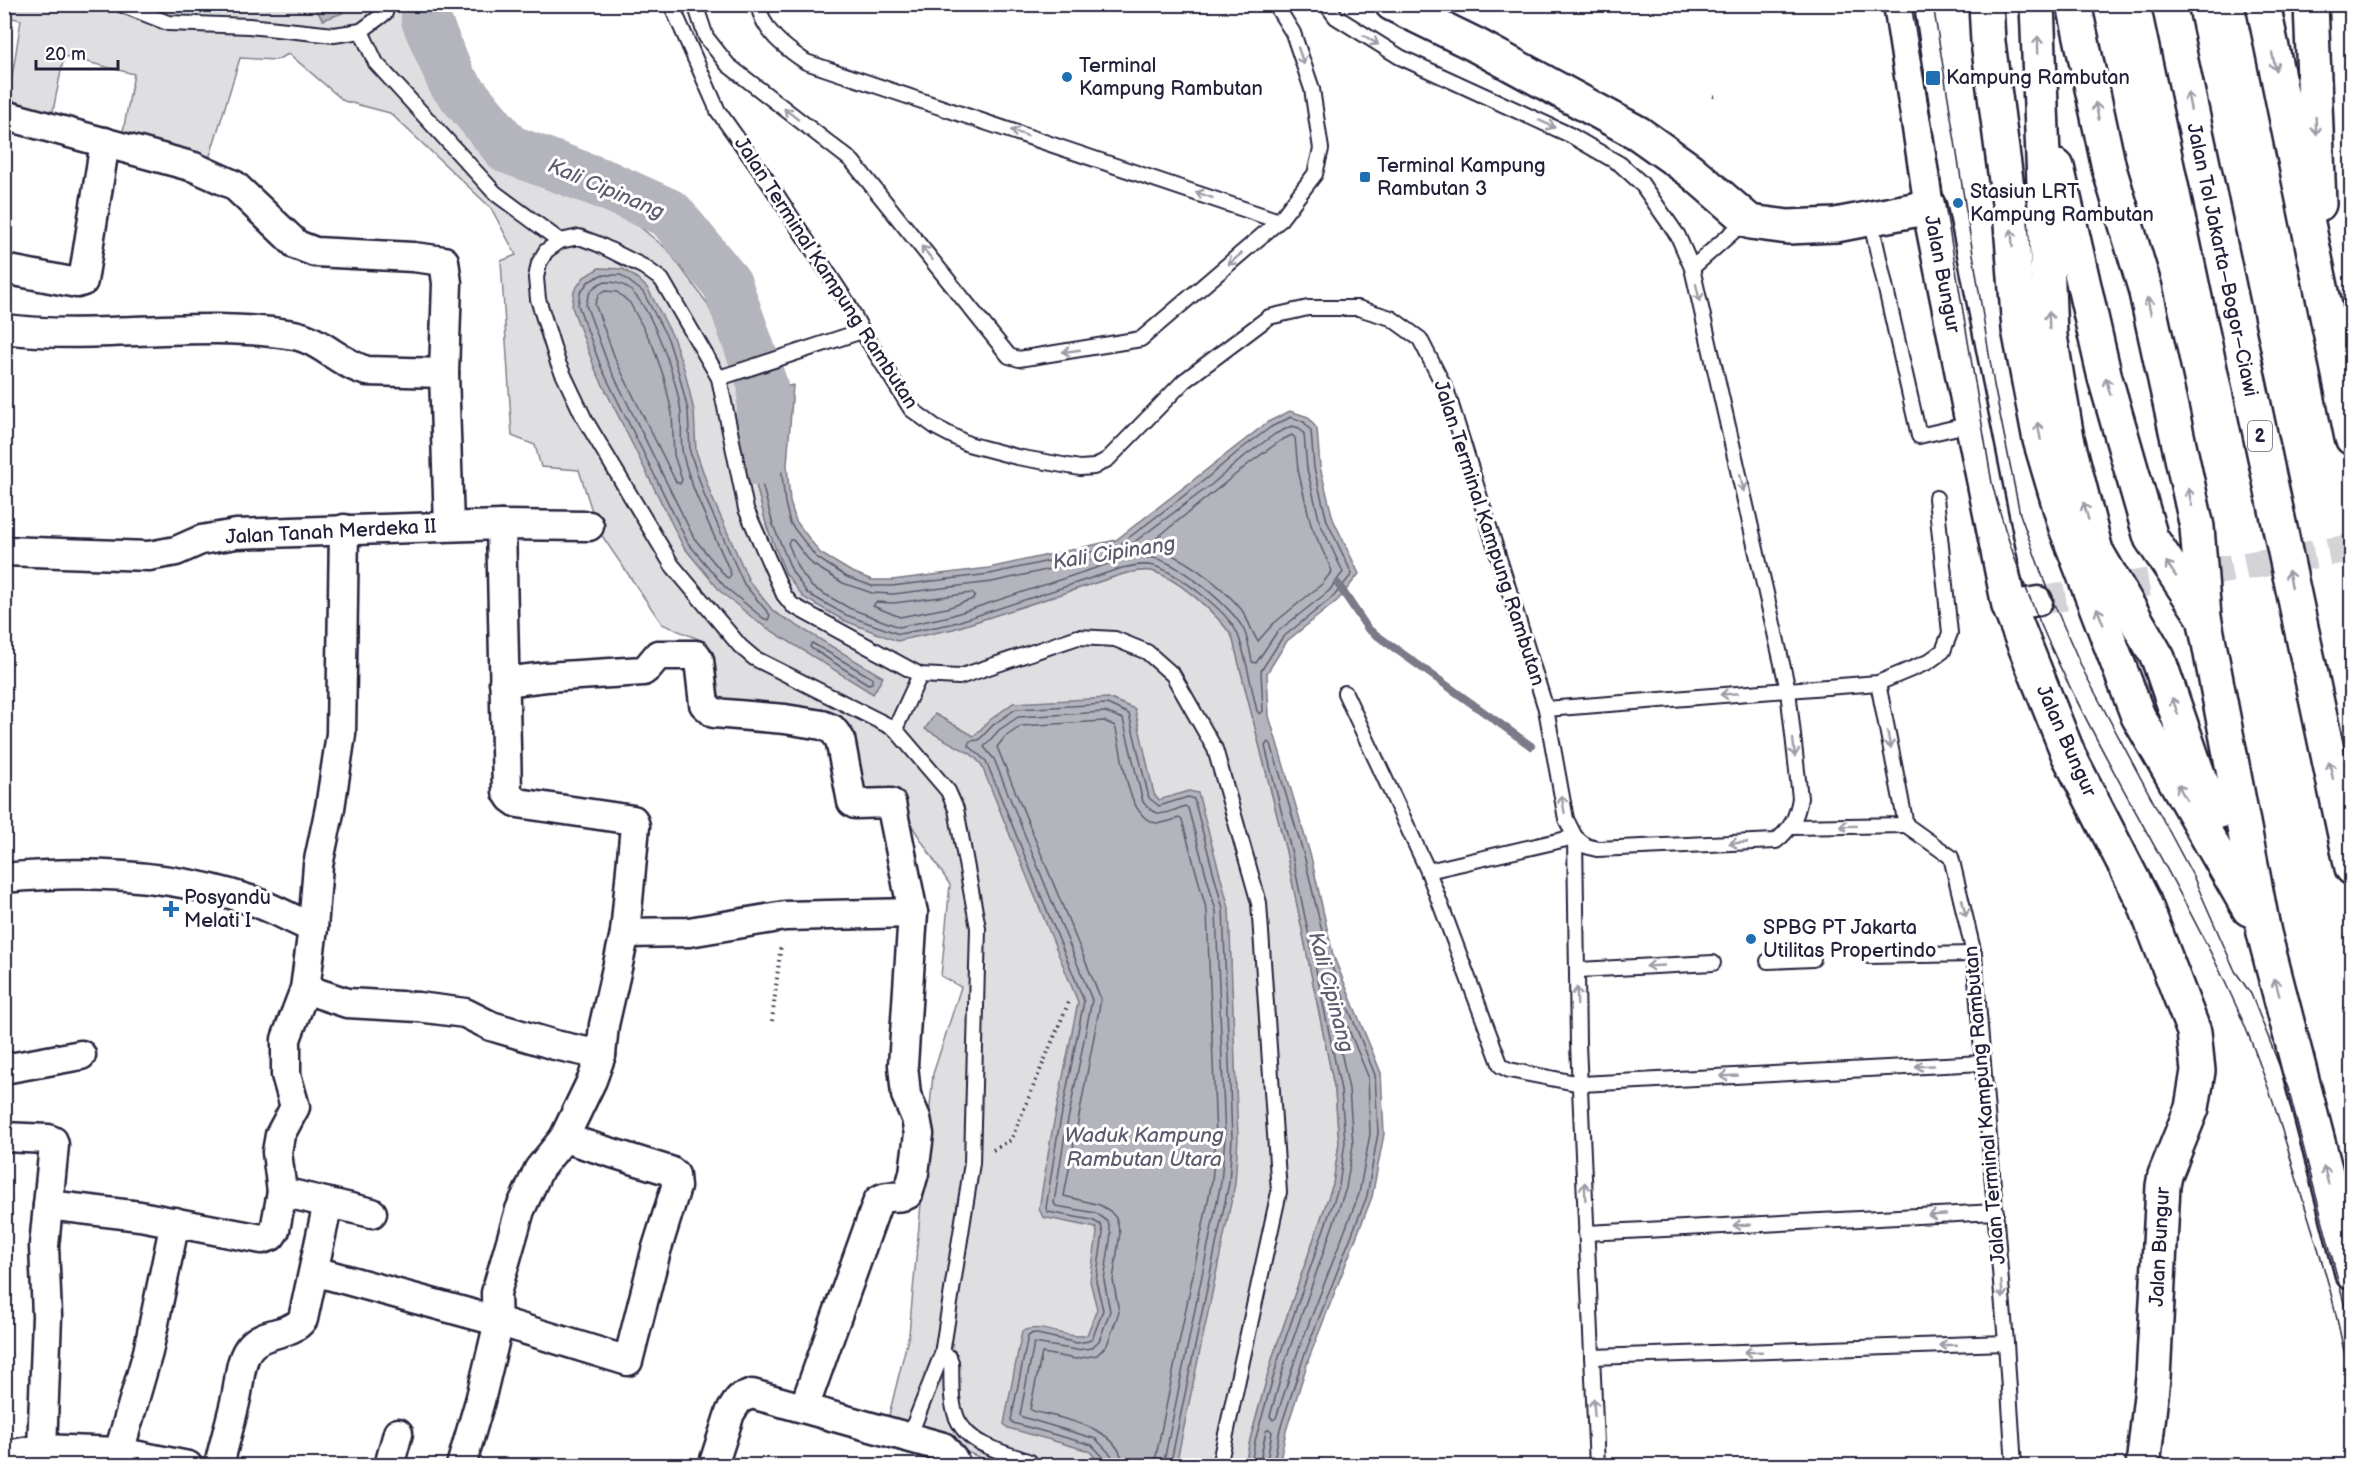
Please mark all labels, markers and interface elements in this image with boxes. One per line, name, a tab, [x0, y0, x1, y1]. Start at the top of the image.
scale bar	[36, 33, 118, 71]
one-way arrow	[1362, 34, 1379, 46]
one-way arrow	[2032, 35, 2044, 55]
text: 20 m	[45, 44, 86, 65]
one-way arrow	[1297, 46, 1308, 65]
one-way arrow	[2269, 52, 2280, 71]
place label: Terminal Kampung Rambutan	[1079, 54, 1263, 101]
place label: Kampung Rambutan	[1946, 66, 2130, 90]
marker: Kampung Rambutan	[1924, 69, 1942, 87]
marker: Terminal Kampung Rambutan	[1060, 70, 1074, 84]
one-way arrow	[2183, 91, 2194, 111]
one-way arrow	[2090, 102, 2102, 121]
one-way arrow	[784, 108, 800, 121]
one-way arrow	[2311, 115, 2322, 135]
one-way arrow	[1537, 119, 1555, 131]
street label: Jalan Tol Jakarta–Bogor–Ciawi	[2181, 121, 2263, 399]
one-way arrow	[1010, 127, 1029, 138]
street label: Jalan Terminal Kampung Rambutan	[729, 132, 923, 414]
water label: Kali Cipinang	[544, 153, 668, 225]
place label: Terminal Kampung Rambutan 3	[1377, 154, 1546, 201]
marker: Terminal Kampung Rambutan 3	[1358, 170, 1372, 184]
place label: Stasiun LRT Kampung Rambutan	[1970, 180, 2154, 227]
one-way arrow	[1195, 189, 1214, 200]
marker: Stasiun LRT Kampung Rambutan	[1951, 196, 1965, 210]
street label: Jalan Bungur	[1919, 213, 1965, 336]
one-way arrow	[2007, 228, 2018, 248]
one-way arrow	[920, 245, 933, 261]
one-way arrow	[1228, 252, 1243, 266]
one-way arrow	[1692, 283, 1704, 302]
one-way arrow	[2143, 297, 2154, 316]
one-way arrow	[2043, 311, 2054, 331]
one-way arrow	[1062, 346, 1081, 357]
street label: Jalan Terminal Kampung Rambutan	[1428, 377, 1550, 689]
one-way arrow	[2101, 377, 2113, 396]
one-way arrow	[2033, 421, 2044, 441]
road number: 2	[2248, 421, 2272, 451]
one-way arrow	[1736, 473, 1748, 492]
one-way arrow	[2184, 487, 2195, 507]
one-way arrow	[2080, 502, 2091, 521]
street label: Jalan Tanah Merdeka II	[225, 514, 437, 550]
water label: Kali Cipinang	[1051, 531, 1177, 575]
one-way arrow	[2165, 561, 2177, 577]
one-way arrow	[2284, 570, 2295, 589]
one-way arrow	[2093, 607, 2104, 626]
street label: Jalan Bungur	[2031, 681, 2102, 801]
one-way arrow	[1720, 689, 1740, 700]
one-way arrow	[2168, 697, 2179, 716]
one-way arrow	[1884, 730, 1895, 749]
one-way arrow	[1789, 738, 1800, 757]
one-way arrow	[2324, 761, 2336, 780]
one-way arrow	[2175, 784, 2187, 801]
one-way arrow	[1557, 795, 1568, 814]
one-way arrow	[1839, 820, 1859, 832]
one-way arrow	[1729, 837, 1749, 849]
place label: Posyandu Melati I	[184, 886, 271, 933]
one-way arrow	[1959, 898, 1970, 918]
marker: Posyandu Melati I	[162, 900, 180, 918]
place label: SPBG PT Jakarta Utilitas Propertindo	[1763, 916, 1936, 963]
water label: Kali Cipinang	[1303, 929, 1359, 1055]
marker: SPBG PT Jakarta Utilitas Propertindo	[1744, 932, 1758, 946]
street label: Jalan Terminal Kampung Rambutan	[1959, 945, 2011, 1265]
one-way arrow	[1645, 961, 1665, 972]
one-way arrow	[2271, 977, 2283, 996]
one-way arrow	[1572, 987, 1583, 1007]
one-way arrow	[1915, 1060, 1935, 1071]
one-way arrow	[1720, 1071, 1740, 1082]
water label: Waduk Kampung Rambutan Utara	[1064, 1123, 1224, 1172]
one-way arrow	[2320, 1166, 2332, 1185]
one-way arrow	[1579, 1182, 1590, 1202]
street label: Jalan Bungur	[2145, 1186, 2175, 1307]
one-way arrow	[1928, 1209, 1948, 1220]
one-way arrow	[1733, 1219, 1753, 1230]
one-way arrow	[1997, 1280, 2008, 1299]
one-way arrow	[1938, 1340, 1958, 1351]
one-way arrow	[1743, 1346, 1763, 1358]
one-way arrow	[1589, 1398, 1600, 1418]

